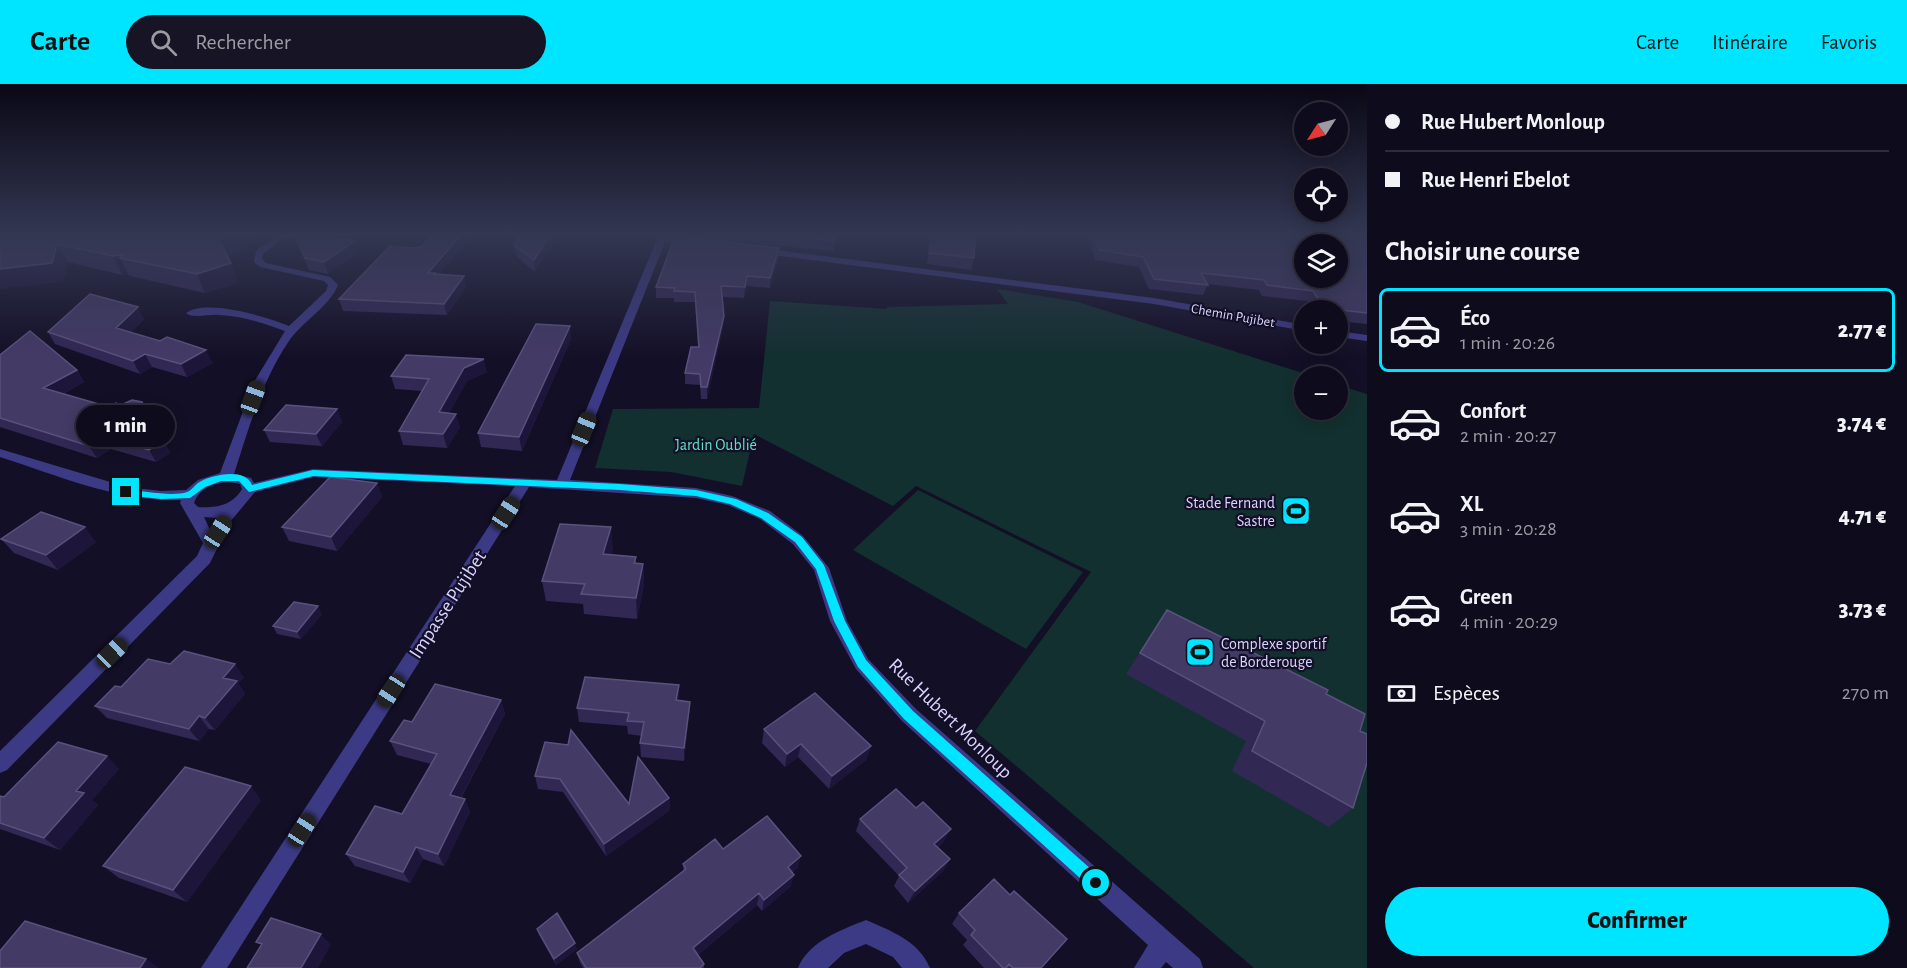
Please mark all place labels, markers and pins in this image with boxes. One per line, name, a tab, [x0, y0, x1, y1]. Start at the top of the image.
place label: Stade Fernand Sastre	[1186, 495, 1275, 529]
sports icon: Stade Fernand Sastre	[1280, 495, 1312, 527]
sports icon: Complexe sportif de Borderouge	[1184, 636, 1216, 668]
place label: Complexe sportif de Borderouge	[1221, 636, 1328, 670]

